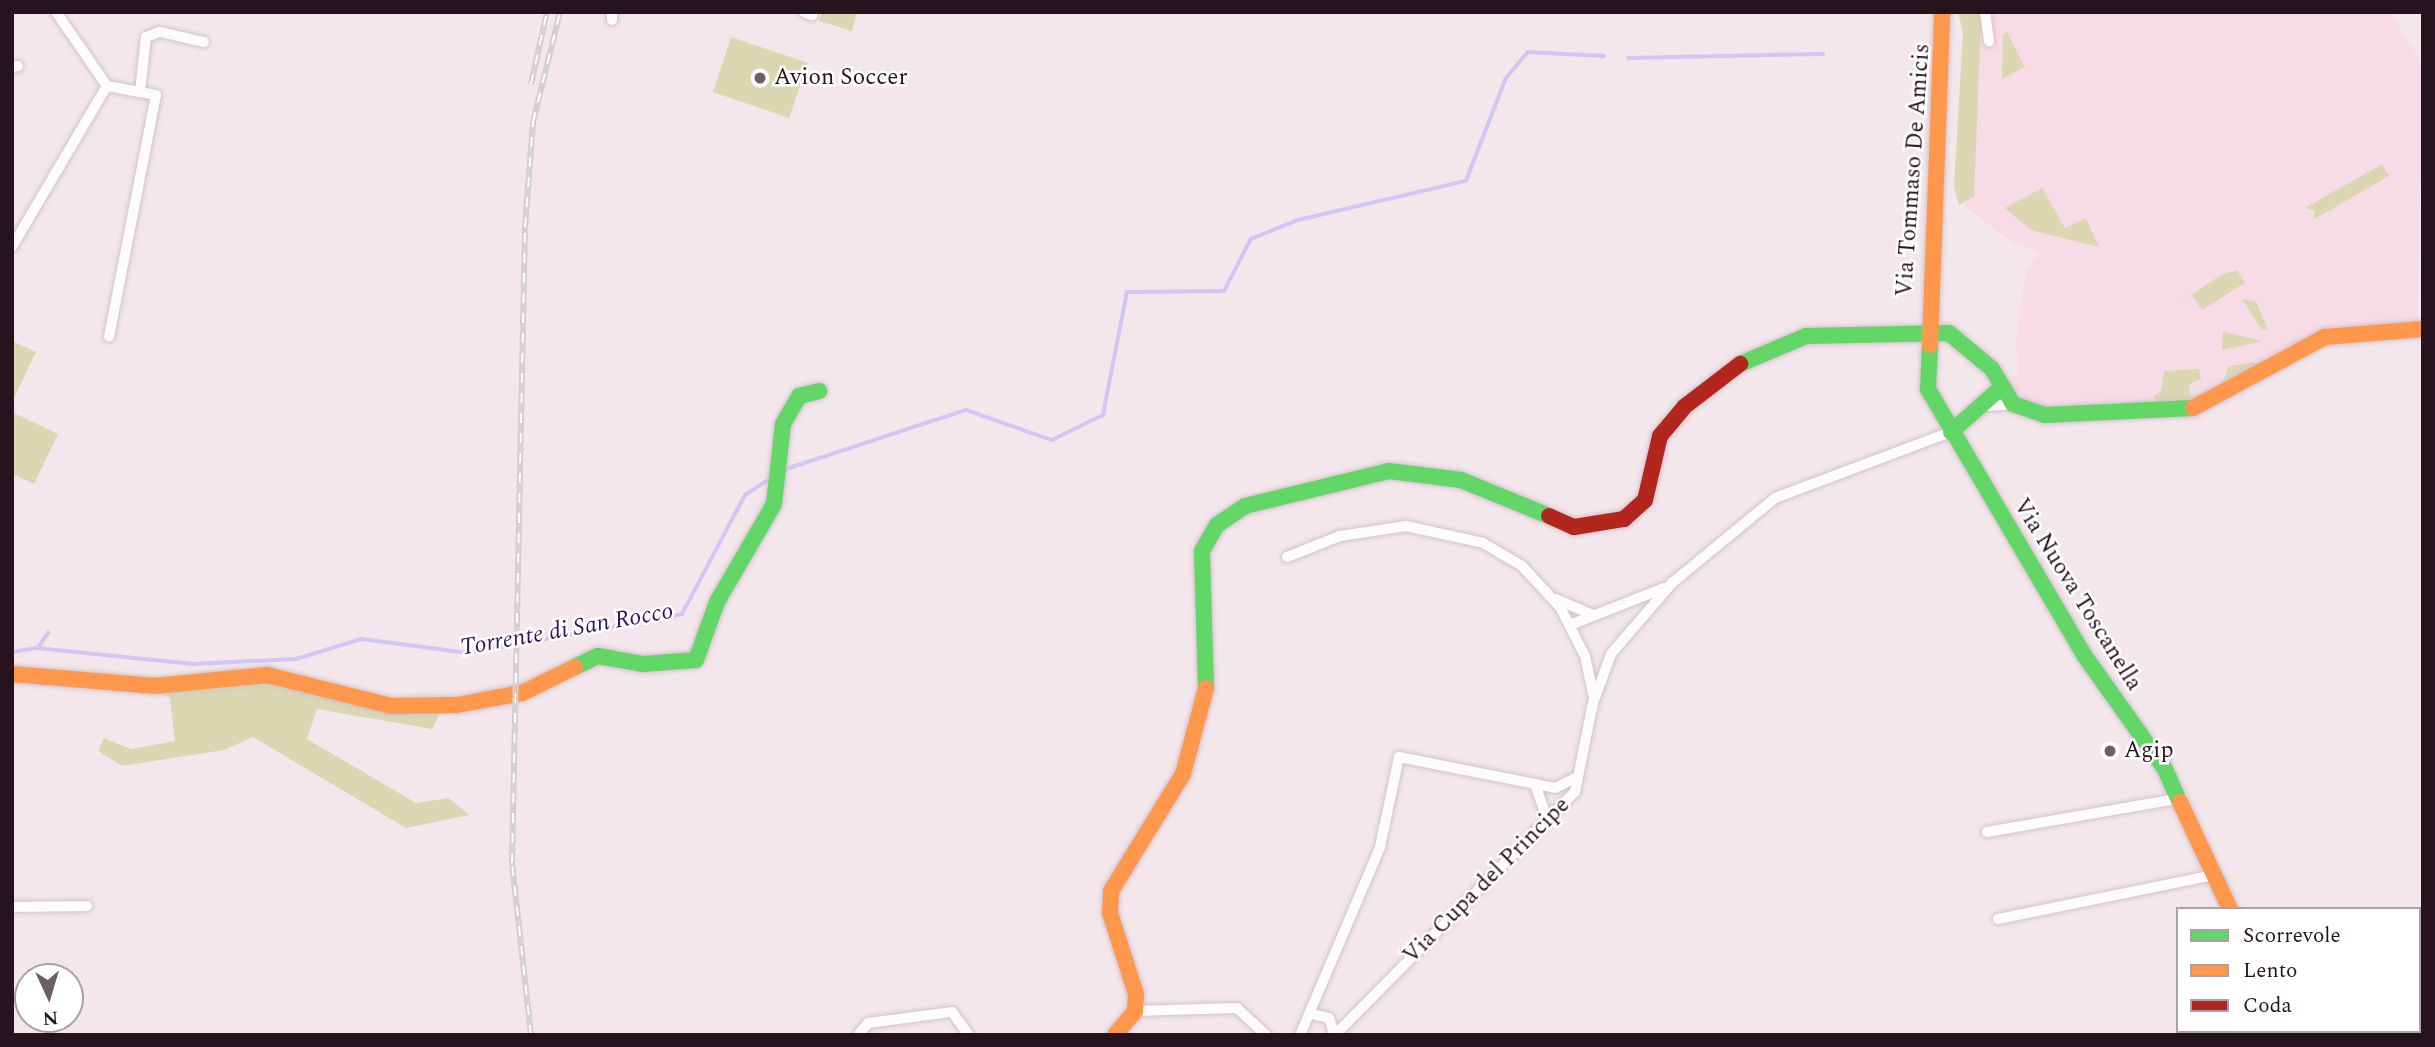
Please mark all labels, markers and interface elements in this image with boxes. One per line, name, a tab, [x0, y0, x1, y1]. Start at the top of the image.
street label: Via Tommaso De Amicis	[1891, 42, 1937, 298]
place label: Avion Soccer	[774, 64, 908, 92]
marker: Avion Soccer	[752, 70, 768, 86]
street label: Via Nuova Toscanella	[2007, 494, 2147, 696]
water label: Torrente di San Rocco	[458, 597, 676, 663]
place label: Agip	[2124, 737, 2174, 765]
marker: Agip	[2102, 743, 2118, 759]
street label: Via Cupa del Principe	[1398, 792, 1576, 970]
legend	[2176, 907, 2421, 1033]
text: Scorrevole	[2243, 920, 2341, 952]
text: Lento	[2243, 955, 2297, 987]
north arrow	[14, 963, 84, 1033]
text: Coda	[2243, 990, 2292, 1022]
text: N	[42, 1002, 59, 1032]

